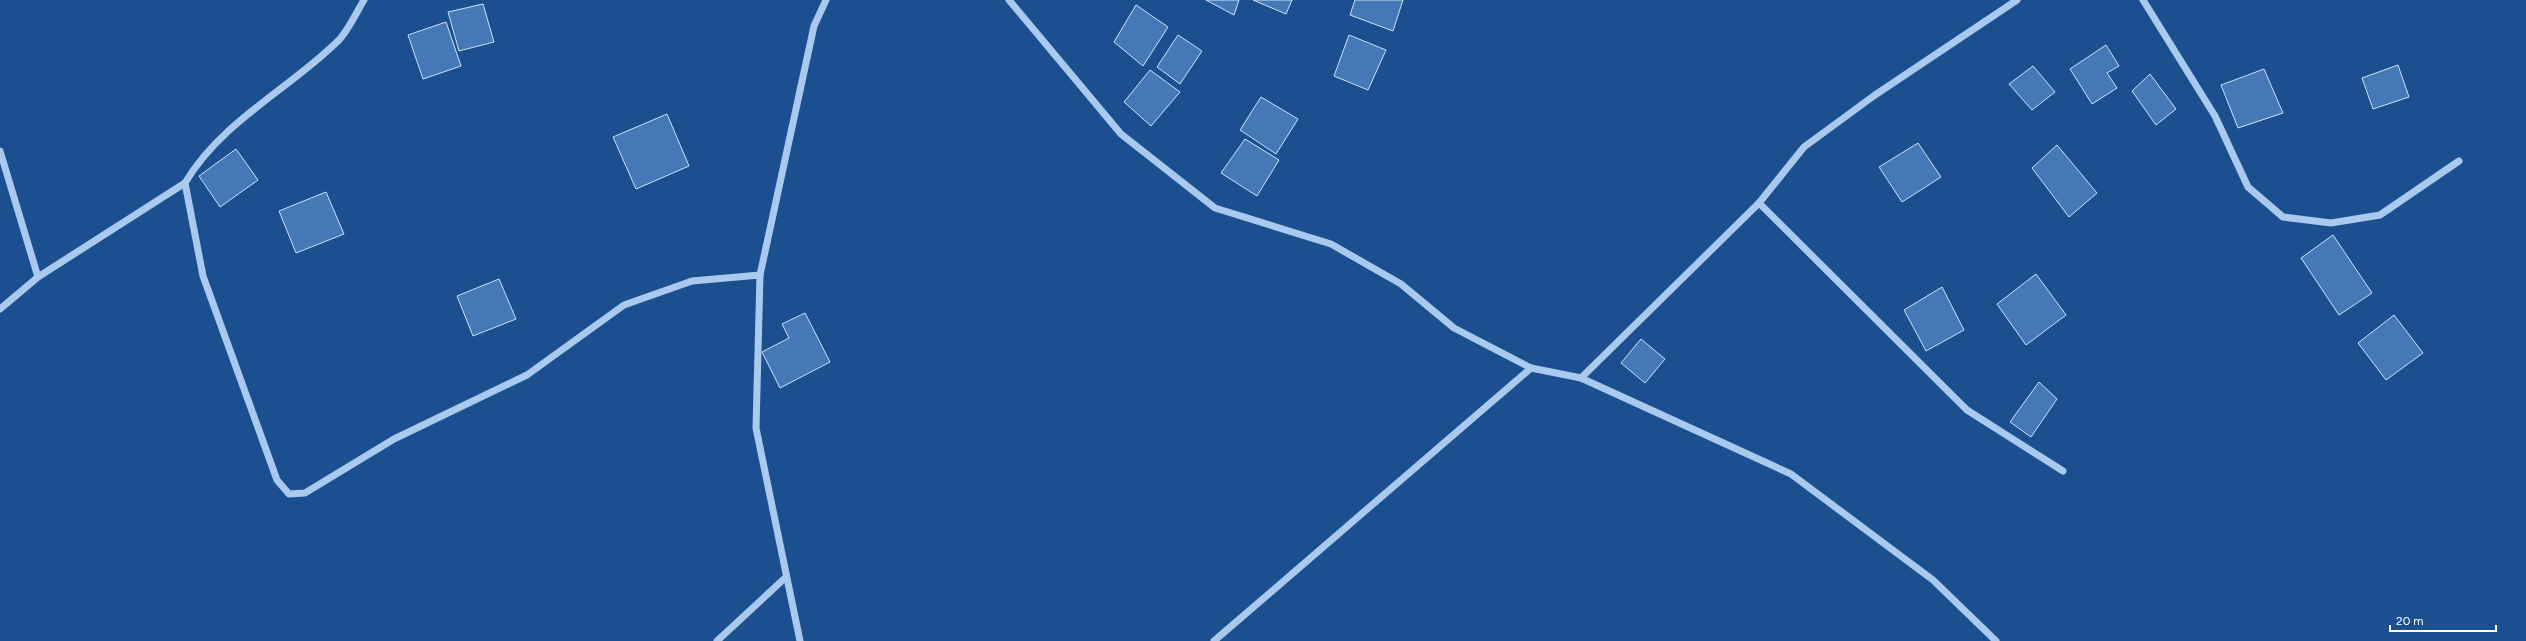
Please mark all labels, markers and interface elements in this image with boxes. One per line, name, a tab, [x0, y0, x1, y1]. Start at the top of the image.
scale bar	[2390, 607, 2496, 633]
text: 20 m	[2396, 614, 2424, 628]

